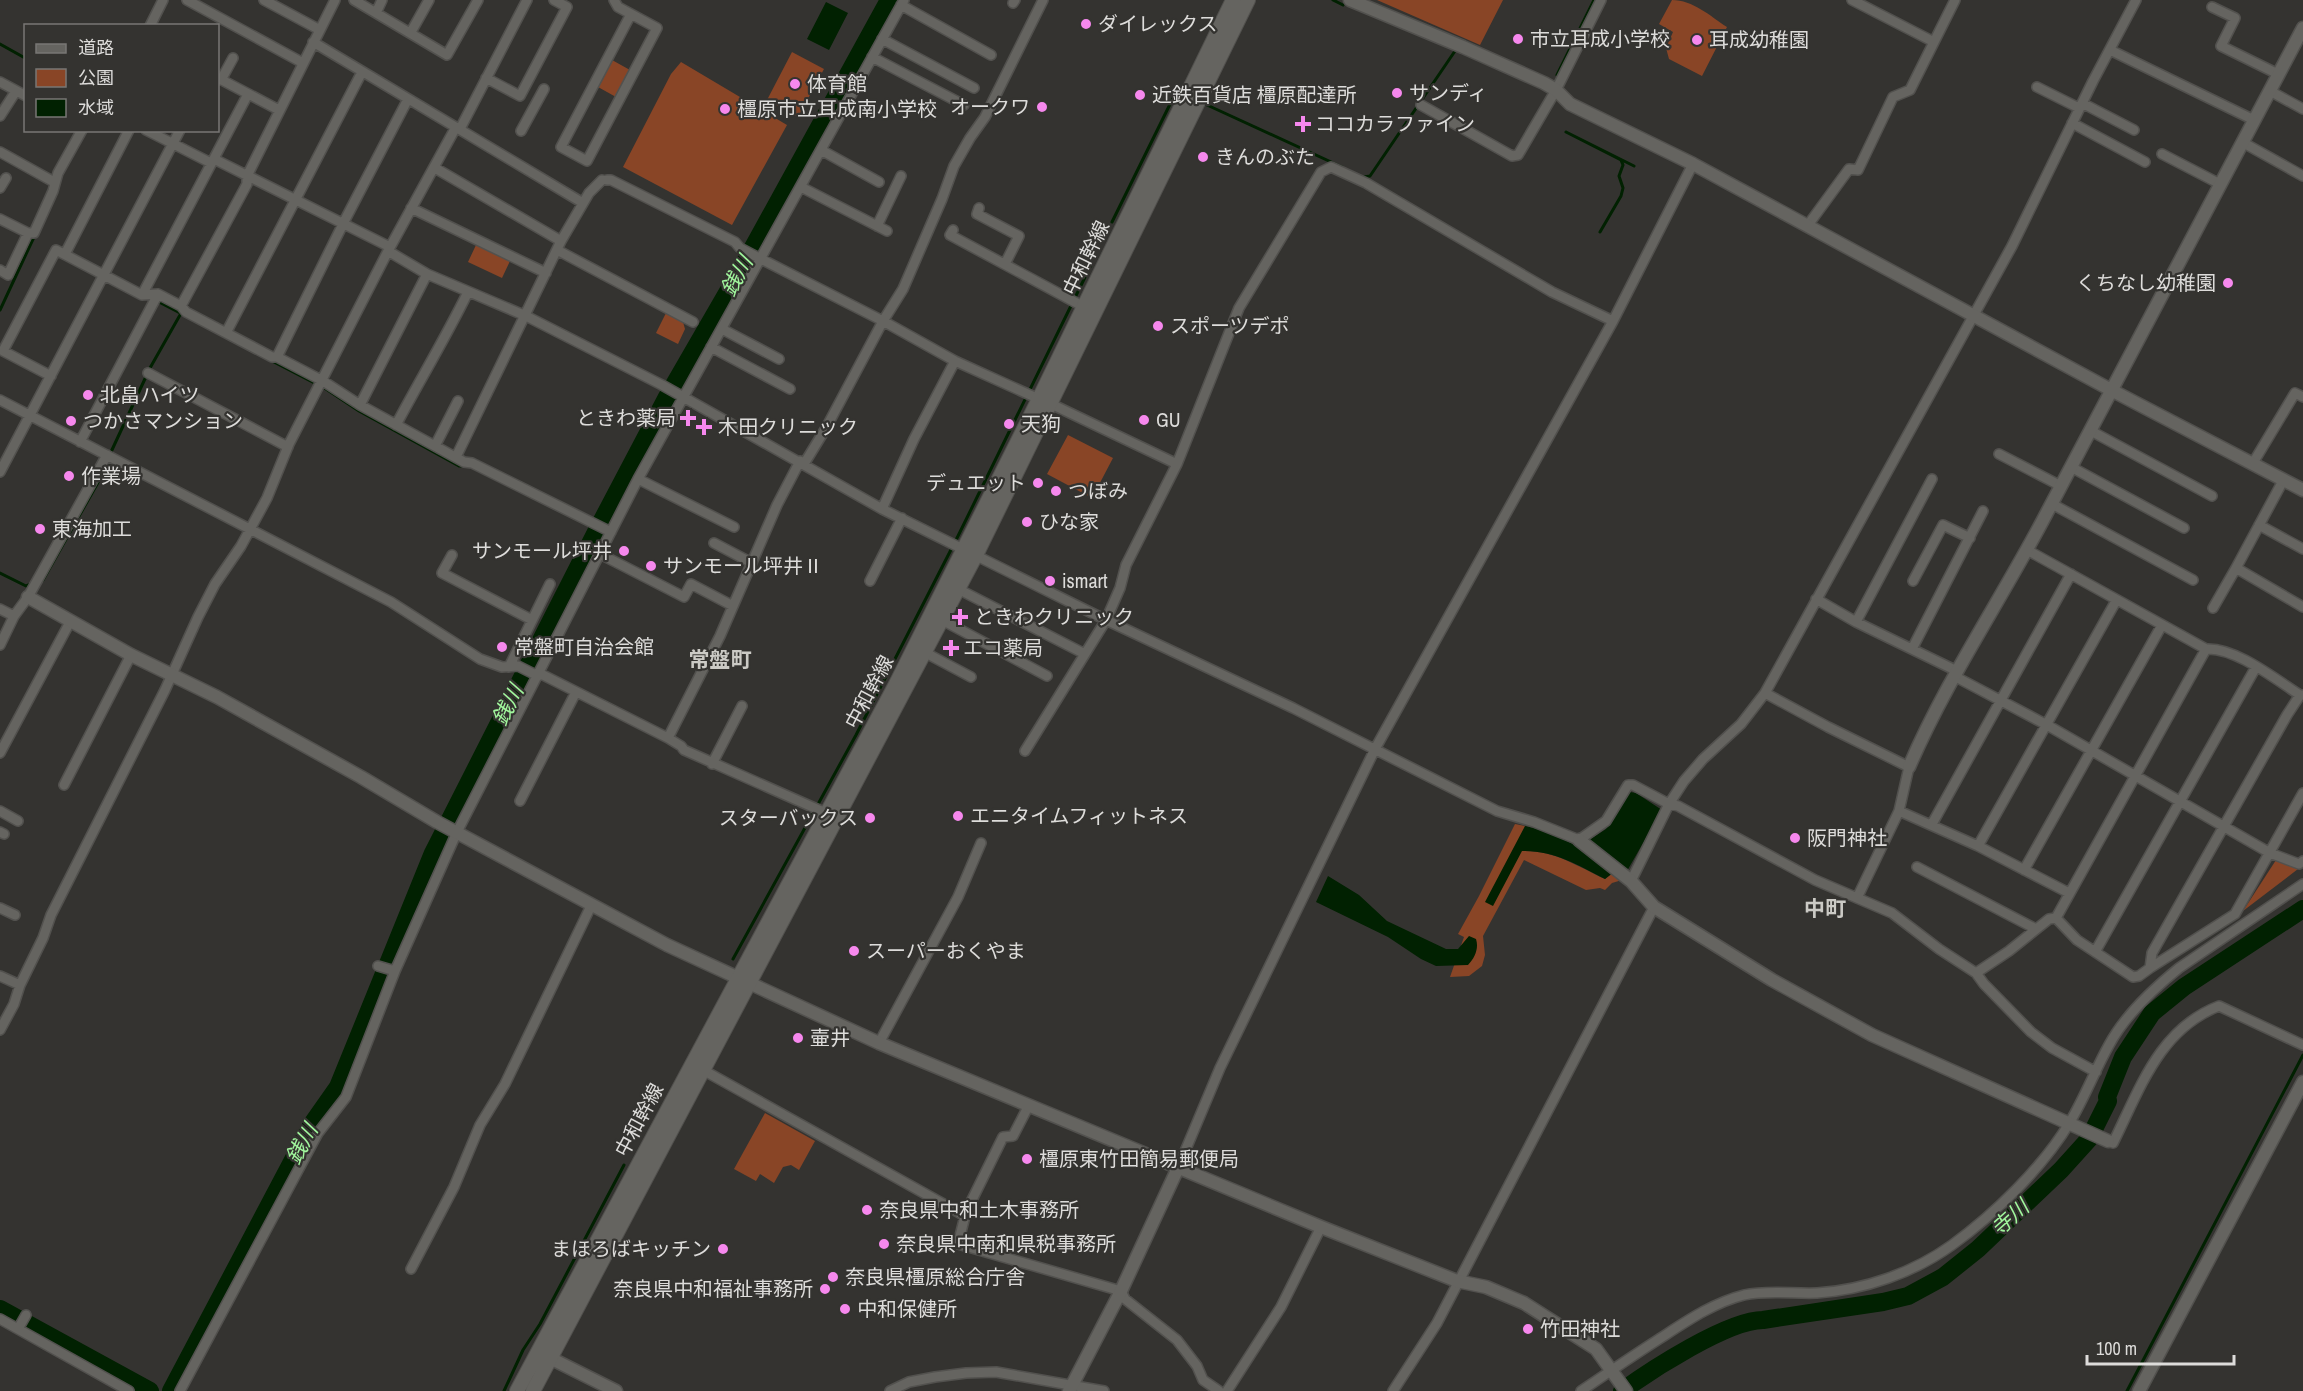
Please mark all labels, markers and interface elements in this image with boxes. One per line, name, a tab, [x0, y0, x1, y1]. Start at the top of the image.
place label: ダイレックス	[1098, 10, 1217, 37]
marker: ダイレックス	[1079, 17, 1093, 31]
legend	[24, 24, 219, 132]
place label: 市立耳成小学校	[1530, 25, 1670, 52]
place label: 耳成幼稚園	[1709, 26, 1809, 53]
marker: 市立耳成小学校	[1511, 32, 1525, 46]
marker: 耳成幼稚園	[1690, 33, 1704, 47]
text: 道路	[78, 35, 114, 60]
text: 公園	[78, 65, 114, 90]
place label: 体育館	[807, 70, 867, 97]
marker: 体育館	[788, 77, 802, 91]
place label: サンディ	[1409, 79, 1488, 106]
place label: 近鉄百貨店 橿原配達所	[1152, 81, 1357, 108]
marker: サンディ	[1390, 86, 1404, 100]
marker: 近鉄百貨店 橿原配達所	[1133, 88, 1147, 102]
place label: オークワ	[950, 93, 1030, 120]
text: 水域	[78, 95, 114, 120]
place label: 橿原市立耳成南小学校	[737, 95, 937, 122]
marker: オークワ	[1035, 100, 1049, 114]
marker: 橿原市立耳成南小学校	[718, 102, 732, 116]
place label: ココカラファイン	[1315, 110, 1475, 137]
marker: ココカラファイン	[1296, 117, 1310, 131]
place label: きんのぶた	[1215, 143, 1315, 170]
marker: きんのぶた	[1196, 150, 1210, 164]
street label: 中和幹線	[1056, 216, 1115, 300]
water label: 銭川	[714, 249, 760, 301]
place label: くちなし幼稚園	[2076, 269, 2216, 296]
marker: くちなし幼稚園	[2221, 276, 2235, 290]
place label: スポーツデポ	[1170, 312, 1290, 339]
marker: スポーツデポ	[1151, 319, 1165, 333]
place label: 北畠ハイツ	[100, 381, 200, 408]
marker: 北畠ハイツ	[81, 388, 95, 402]
place label: ときわ薬局	[576, 404, 676, 431]
place label: GU	[1156, 406, 1181, 433]
place label: つかさマンション	[83, 407, 243, 434]
place label: 天狗	[1021, 410, 1061, 437]
marker: ときわ薬局	[681, 411, 695, 425]
place label: 木田クリニック	[718, 413, 858, 440]
marker: GU	[1137, 413, 1151, 427]
marker: つかさマンション	[64, 414, 78, 428]
marker: 天狗	[1002, 417, 1016, 431]
marker: 木田クリニック	[695, 418, 713, 436]
place label: 作業場	[81, 462, 141, 489]
marker: 作業場	[62, 469, 76, 483]
place label: デュエット	[926, 469, 1026, 496]
marker: デュエット	[1031, 476, 1045, 490]
place label: つぼみ	[1068, 477, 1128, 504]
marker: つぼみ	[1049, 484, 1063, 498]
place label: ひな家	[1039, 508, 1099, 535]
place label: 東海加工	[52, 515, 132, 542]
marker: ひな家	[1020, 515, 1034, 529]
marker: 東海加工	[33, 522, 47, 536]
place label: サンモール坪井	[472, 537, 612, 564]
marker: サンモール坪井	[617, 544, 631, 558]
place label: サンモール坪井Ⅱ	[663, 552, 823, 579]
marker: サンモール坪井Ⅱ	[644, 559, 658, 573]
place label: ismart	[1062, 567, 1108, 594]
marker: ismart	[1043, 574, 1057, 588]
place label: ときわクリニック	[974, 603, 1134, 630]
marker: ときわクリニック	[951, 608, 969, 626]
place label: 常盤町自治会館	[514, 633, 654, 660]
place label: エコ薬局	[963, 634, 1043, 661]
marker: 常盤町自治会館	[495, 640, 509, 654]
marker: エコ薬局	[944, 641, 958, 655]
district label: 常盤町	[689, 645, 752, 674]
street label: 中和幹線	[838, 650, 899, 733]
water label: 銭川	[485, 678, 531, 730]
place label: エニタイムフィットネス	[970, 802, 1188, 829]
place label: スターバックス	[719, 804, 858, 831]
marker: エニタイムフィットネス	[951, 809, 965, 823]
marker: スターバックス	[863, 811, 877, 825]
place label: 阪門神社	[1807, 824, 1887, 851]
marker: 阪門神社	[1788, 831, 1802, 845]
district label: 中町	[1804, 894, 1846, 923]
place label: スーパーおくやま	[866, 937, 1026, 964]
marker: スーパーおくやま	[847, 944, 861, 958]
place label: 壷井	[810, 1024, 850, 1051]
marker: 壷井	[791, 1031, 805, 1045]
street label: 中和幹線	[608, 1078, 669, 1161]
water label: 銭川	[279, 1117, 325, 1169]
place label: 橿原東竹田簡易郵便局	[1039, 1145, 1239, 1172]
marker: 橿原東竹田簡易郵便局	[1020, 1152, 1034, 1166]
water label: 寺川	[1984, 1191, 2036, 1242]
place label: 奈良県中和土木事務所	[879, 1196, 1079, 1223]
marker: 奈良県中和土木事務所	[860, 1203, 874, 1217]
place label: 奈良県中南和県税事務所	[896, 1230, 1116, 1257]
place label: まほろばキッチン	[551, 1235, 711, 1262]
marker: 奈良県中南和県税事務所	[877, 1237, 891, 1251]
marker: まほろばキッチン	[716, 1242, 730, 1256]
place label: 奈良県橿原総合庁舎	[845, 1263, 1025, 1290]
marker: 奈良県橿原総合庁舎	[826, 1270, 840, 1284]
place label: 奈良県中和福祉事務所	[613, 1275, 813, 1302]
marker: 奈良県中和福祉事務所	[818, 1282, 832, 1296]
place label: 中和保健所	[857, 1295, 957, 1322]
marker: 中和保健所	[838, 1302, 852, 1316]
place label: 竹田神社	[1540, 1315, 1620, 1342]
marker: 竹田神社	[1521, 1322, 1535, 1336]
scale bar	[2087, 1328, 2234, 1366]
text: 100 m	[2096, 1336, 2137, 1361]

